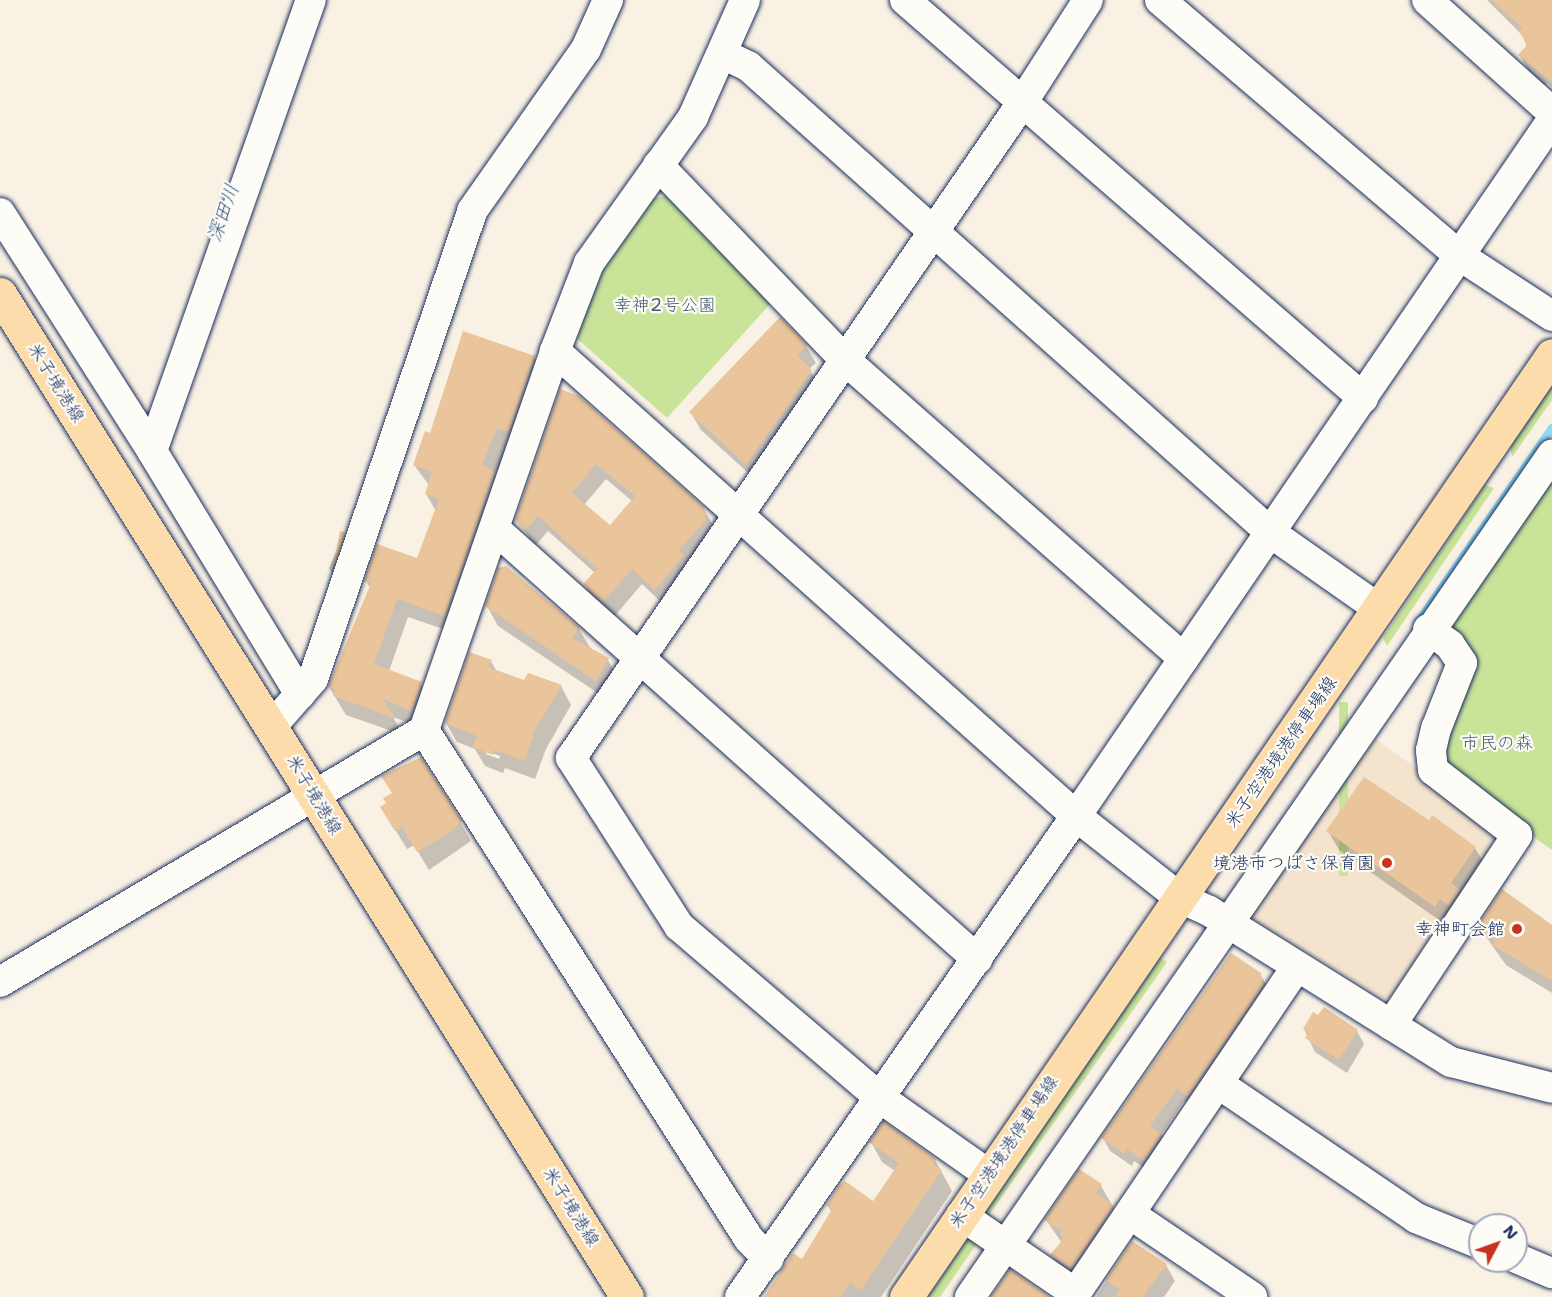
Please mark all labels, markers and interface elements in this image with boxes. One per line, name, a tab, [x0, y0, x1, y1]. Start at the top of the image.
water label: 深田川	[202, 181, 244, 245]
park label: 幸神2号公園	[614, 294, 716, 316]
street label: 米子境港線	[23, 339, 89, 427]
street label: 米子空港境港停車場線	[1221, 672, 1341, 832]
park label: 市民の森	[1461, 732, 1533, 754]
street label: 米子境港線	[282, 751, 346, 839]
place label: 境港市つばさ保育園	[1213, 852, 1375, 874]
marker: 境港市つばさ保育園	[1380, 856, 1394, 870]
place label: 幸神町会館	[1415, 918, 1505, 940]
marker: 幸神町会館	[1510, 922, 1524, 936]
street label: 米子空港境港停車場線	[945, 1071, 1063, 1233]
street label: 米子境港線	[538, 1163, 604, 1251]
north arrow	[1468, 1213, 1528, 1273]
text: N	[1498, 1220, 1523, 1244]

